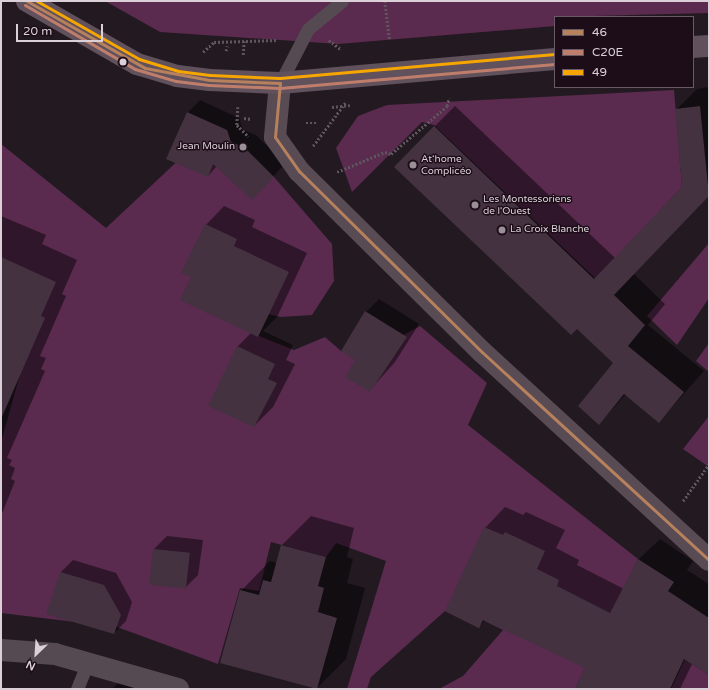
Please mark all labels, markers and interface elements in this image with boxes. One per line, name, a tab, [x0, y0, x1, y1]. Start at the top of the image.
scale bar	[18, 16, 105, 42]
legend	[554, 16, 694, 88]
text: 20 m	[23, 24, 52, 38]
text: 46	[592, 25, 607, 39]
text: C20E	[592, 45, 623, 59]
unlabelled marker	[118, 57, 128, 67]
text: 49	[592, 65, 607, 79]
place label: Jean Moulin	[178, 141, 235, 153]
marker: Jean Moulin	[238, 142, 248, 152]
place label: At‘home Complicéo	[421, 153, 471, 176]
marker: At‘home Complicéo	[408, 160, 418, 170]
place label: Les Montessoriens de l'Ouest	[483, 193, 571, 216]
marker: Les Montessoriens de l'Ouest	[470, 200, 480, 210]
place label: La Croix Blanche	[510, 224, 589, 236]
marker: La Croix Blanche	[497, 225, 507, 235]
north arrow	[16, 634, 56, 674]
text: N	[24, 658, 37, 673]

